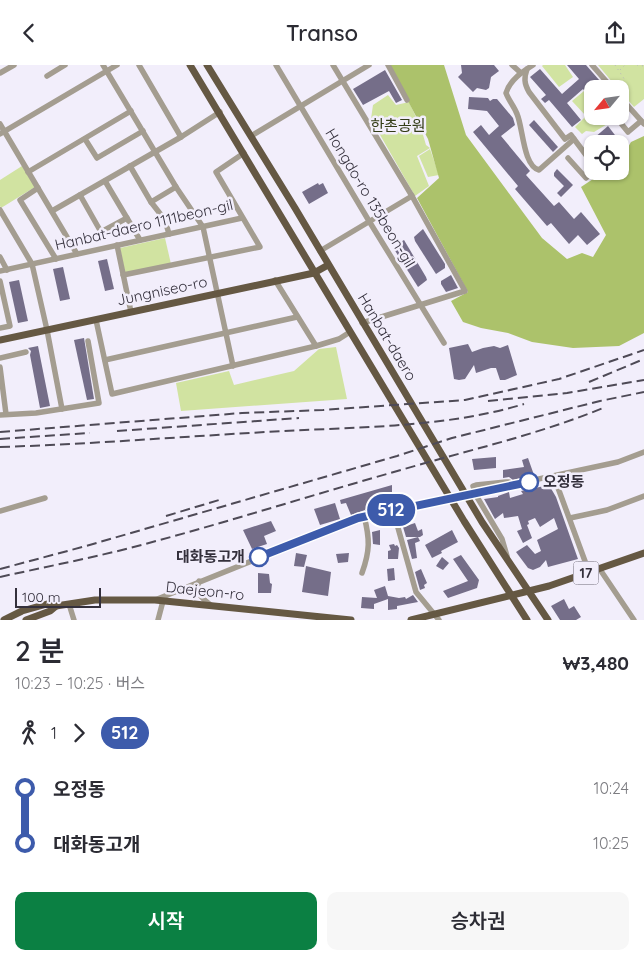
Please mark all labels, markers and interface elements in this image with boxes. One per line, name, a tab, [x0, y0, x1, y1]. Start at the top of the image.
icon: back	[15, 19, 43, 47]
text: Transo	[286, 19, 358, 47]
icon: share	[601, 19, 629, 47]
north arrow	[584, 80, 629, 125]
map controls	[584, 80, 629, 180]
park label: 한촌공원	[370, 116, 426, 135]
street label: Hongdo-ro 135beon-gil	[321, 125, 420, 271]
button: locate	[584, 135, 629, 180]
street label: Hanbat-daero 1111beon-gil	[53, 195, 235, 254]
street label: Jungniseo-ro	[115, 272, 209, 309]
street label: Hanbat-daero	[354, 289, 421, 384]
marker: 오정동	[519, 472, 539, 492]
place label: 오정동	[543, 472, 585, 491]
line badge: 512	[362, 494, 420, 526]
text: 512	[377, 498, 405, 521]
place label: 대화동고개	[176, 547, 245, 566]
marker: 대화동고개	[249, 547, 269, 567]
road number: 17	[574, 561, 598, 585]
street label: Daejeon-ro	[165, 577, 245, 604]
scale bar	[15, 585, 101, 608]
text: 100 m	[22, 588, 60, 606]
text: 2 분	[15, 633, 64, 668]
text: ₩3,480	[562, 651, 629, 675]
text: 10:23 – 10:25 · 버스	[15, 673, 145, 693]
icon: walk	[15, 719, 43, 747]
icon: forward	[65, 719, 93, 747]
text: 512	[111, 721, 139, 744]
text: 1	[51, 723, 57, 743]
text: 오정동	[53, 777, 105, 801]
text: 10:24	[594, 778, 629, 798]
text: 대화동고개	[53, 832, 140, 856]
text: 10:25	[593, 833, 629, 853]
button: 시작	[15, 892, 317, 950]
button: 승차권	[327, 892, 629, 950]

